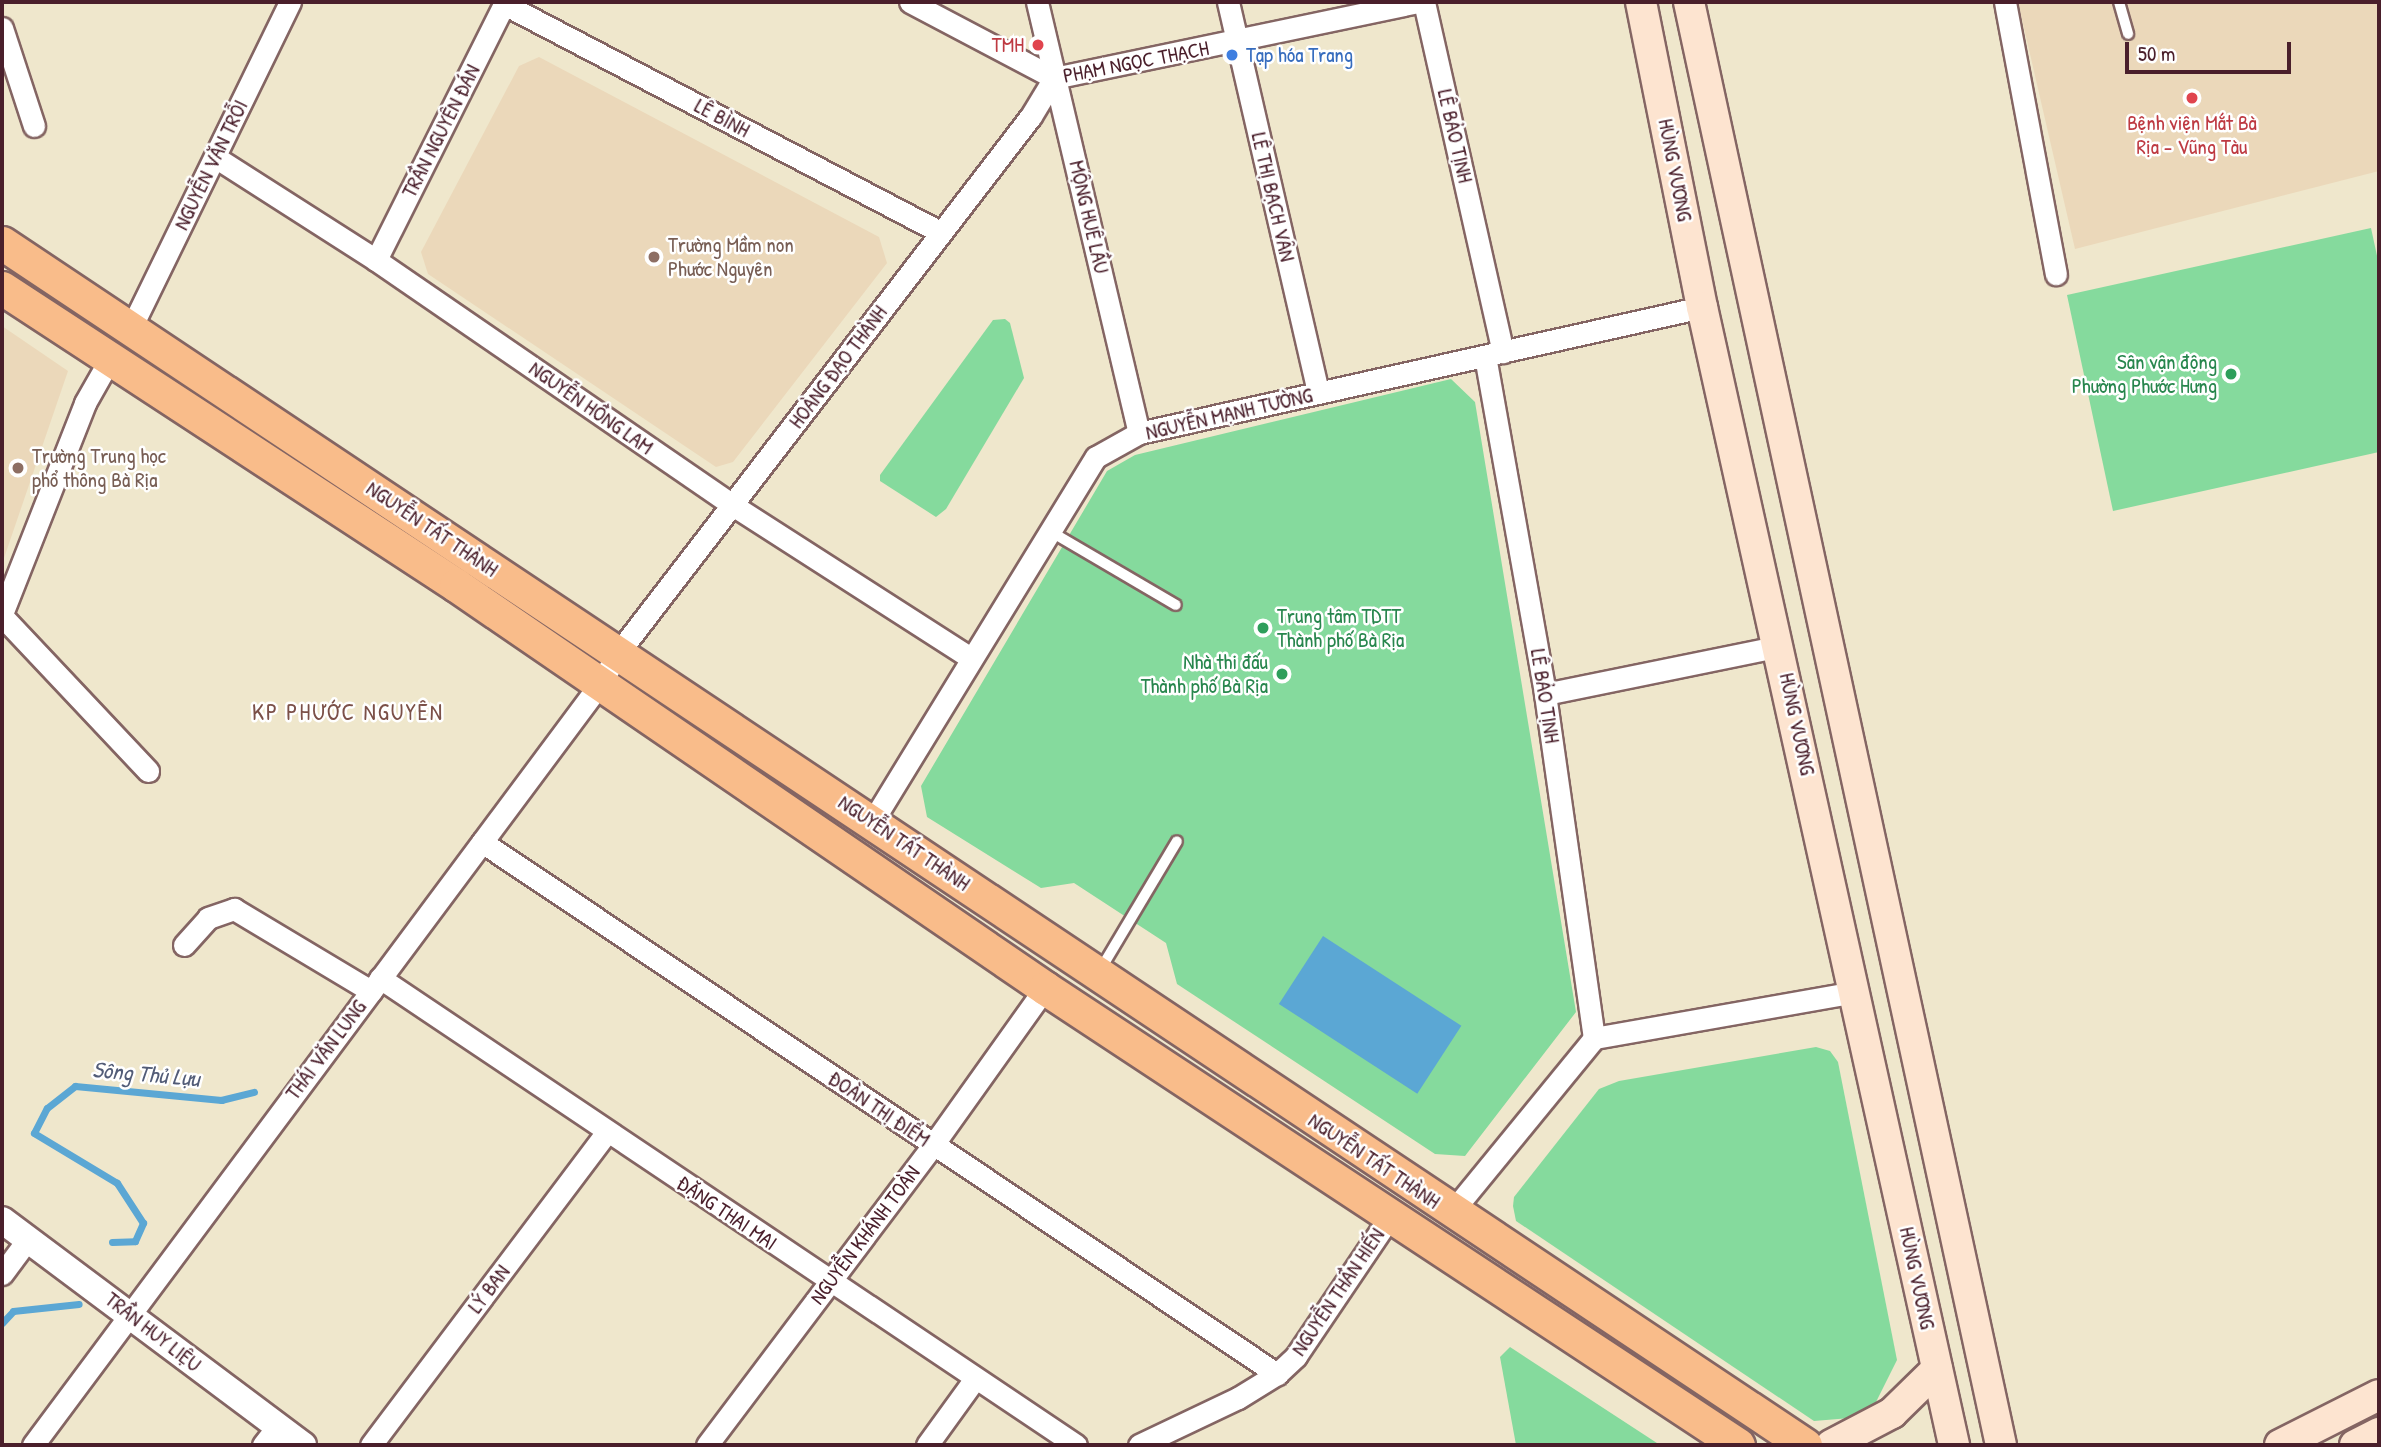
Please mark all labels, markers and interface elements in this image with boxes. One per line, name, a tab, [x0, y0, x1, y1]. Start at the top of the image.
scale bar	[2129, 28, 2295, 72]
place label: TMH	[992, 32, 1024, 58]
street label: PHẠM NGỌC THẠCH	[1061, 36, 1211, 88]
marker: TMH	[1030, 37, 1046, 53]
text: 50 m	[2138, 39, 2175, 68]
place label: Tạp hóa Trang	[1246, 42, 1353, 68]
marker: Tạp hóa Trang	[1224, 47, 1240, 63]
street label: TRẦN NGUYÊN ĐÁN	[397, 60, 485, 202]
street label: LÊ BẢO TỊNH	[1432, 87, 1478, 185]
marker: Bệnh viện Mắt Bà Rịa - Vũng Tàu	[2182, 88, 2202, 108]
street label: LÊ BÌNH	[690, 93, 754, 143]
street label: NGUYỄN VĂN TRỖI	[169, 96, 253, 234]
place label: Bệnh viện Mắt Bà Rịa - Vũng Tàu	[2127, 110, 2257, 160]
street label: HÙNG VƯƠNG	[1653, 117, 1697, 223]
street label: LÊ THỊ BẠCH VÂN	[1246, 130, 1300, 264]
street label: MỘNG HUÊ LẦU	[1064, 158, 1114, 276]
place label: Trường Mầm non Phước Nguyên	[668, 232, 794, 282]
marker: Trường Mầm non Phước Nguyên	[646, 249, 662, 265]
street label: HOÀNG ĐẠO THÀNH	[784, 301, 892, 433]
place label: Sân vận động Phường Phước Hưng	[2072, 349, 2217, 399]
street label: NGUYỄN HỒNG LAM	[524, 356, 658, 460]
marker: Sân vận động Phường Phước Hưng	[2223, 366, 2239, 382]
street label: NGUYỄN MẠNH TƯỜNG	[1143, 383, 1315, 445]
place label: Trường Trung học phổ thông Bà Rịa	[32, 443, 166, 493]
marker: Trường Trung học phổ thông Bà Rịa	[10, 460, 26, 476]
street label: NGUYỄN TẤT THÀNH	[362, 476, 502, 582]
place label: Trung tâm TDTT Thành phố Bà Rịa	[1277, 603, 1404, 653]
marker: Trung tâm TDTT Thành phố Bà Rịa	[1255, 620, 1271, 636]
street label: LÊ BẢO TỊNH	[1525, 647, 1565, 745]
place label: Nhà thi đấu Thành phố Bà Rịa	[1141, 649, 1268, 699]
marker: Nhà thi đấu Thành phố Bà Rịa	[1274, 666, 1290, 682]
street label: HÙNG VƯƠNG	[1774, 671, 1820, 777]
district label: KP PHƯỚC NGUYÊN	[254, 698, 442, 726]
street label: NGUYỄN TẤT THÀNH	[834, 790, 974, 896]
street label: THÁI VĂN LUNG	[280, 995, 372, 1105]
water label: Sông Thủ Lựu	[91, 1056, 201, 1092]
street label: ĐOÀN THỊ ĐIỂM	[823, 1066, 935, 1152]
street label: NGUYỄN TẤT THÀNH	[1304, 1108, 1444, 1214]
street label: NGUYỄN KHÁNH TOÀN	[805, 1161, 925, 1309]
street label: ĐẶNG THAI MAI	[672, 1170, 782, 1256]
street label: NGUYỄN THẦN HIẾN	[1286, 1223, 1390, 1361]
street label: HÙNG VƯƠNG	[1894, 1225, 1940, 1331]
street label: LÝ BAN	[463, 1260, 515, 1318]
street label: TRẦN HUY LIỆU	[100, 1287, 206, 1377]

